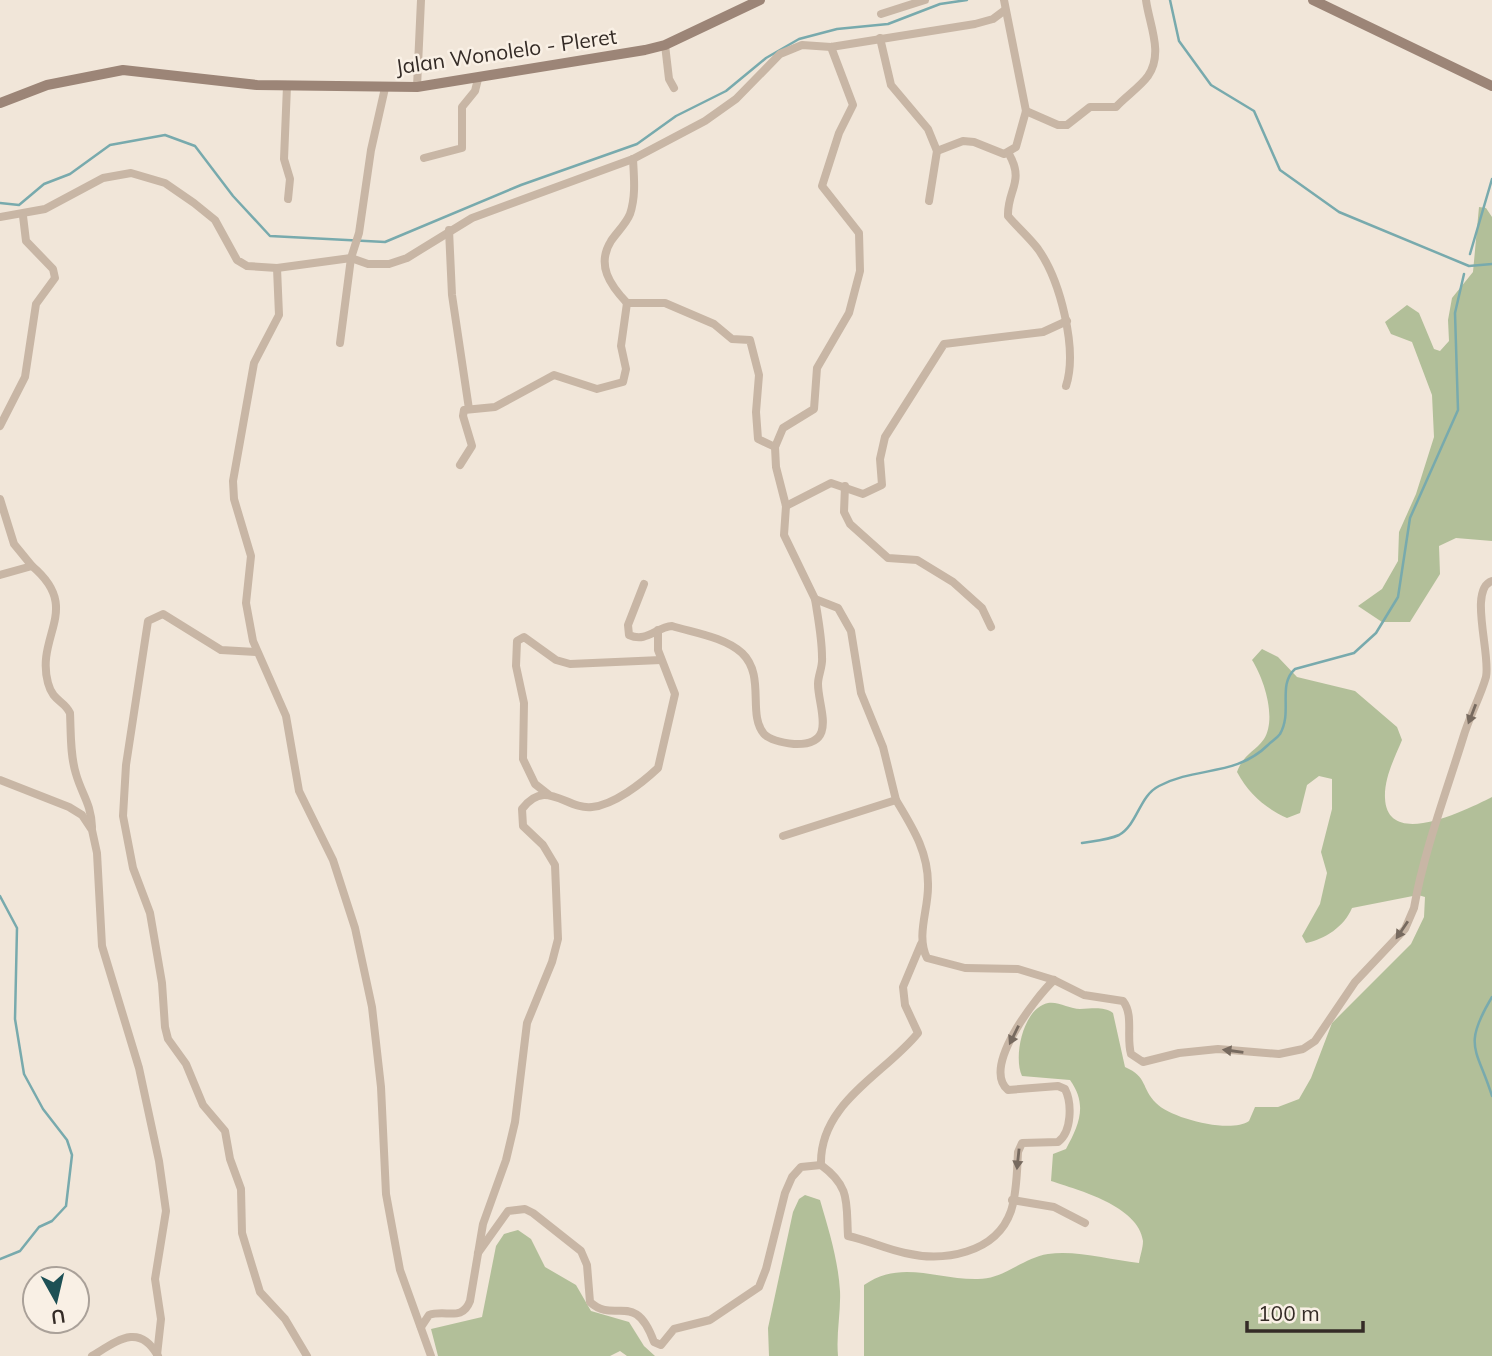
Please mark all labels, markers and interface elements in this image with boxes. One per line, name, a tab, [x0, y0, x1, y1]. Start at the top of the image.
street label: Jalan Wonolelo - Pleret	[394, 23, 618, 79]
one-way arrow	[1466, 704, 1477, 725]
one-way arrow	[1396, 920, 1409, 940]
one-way arrow	[1008, 1025, 1020, 1045]
one-way arrow	[1222, 1046, 1244, 1057]
one-way arrow	[1012, 1148, 1023, 1170]
north arrow	[21, 1265, 91, 1335]
scale bar	[1247, 1290, 1362, 1334]
text: 100 m	[1258, 1300, 1320, 1326]
text: U	[50, 1304, 67, 1330]

